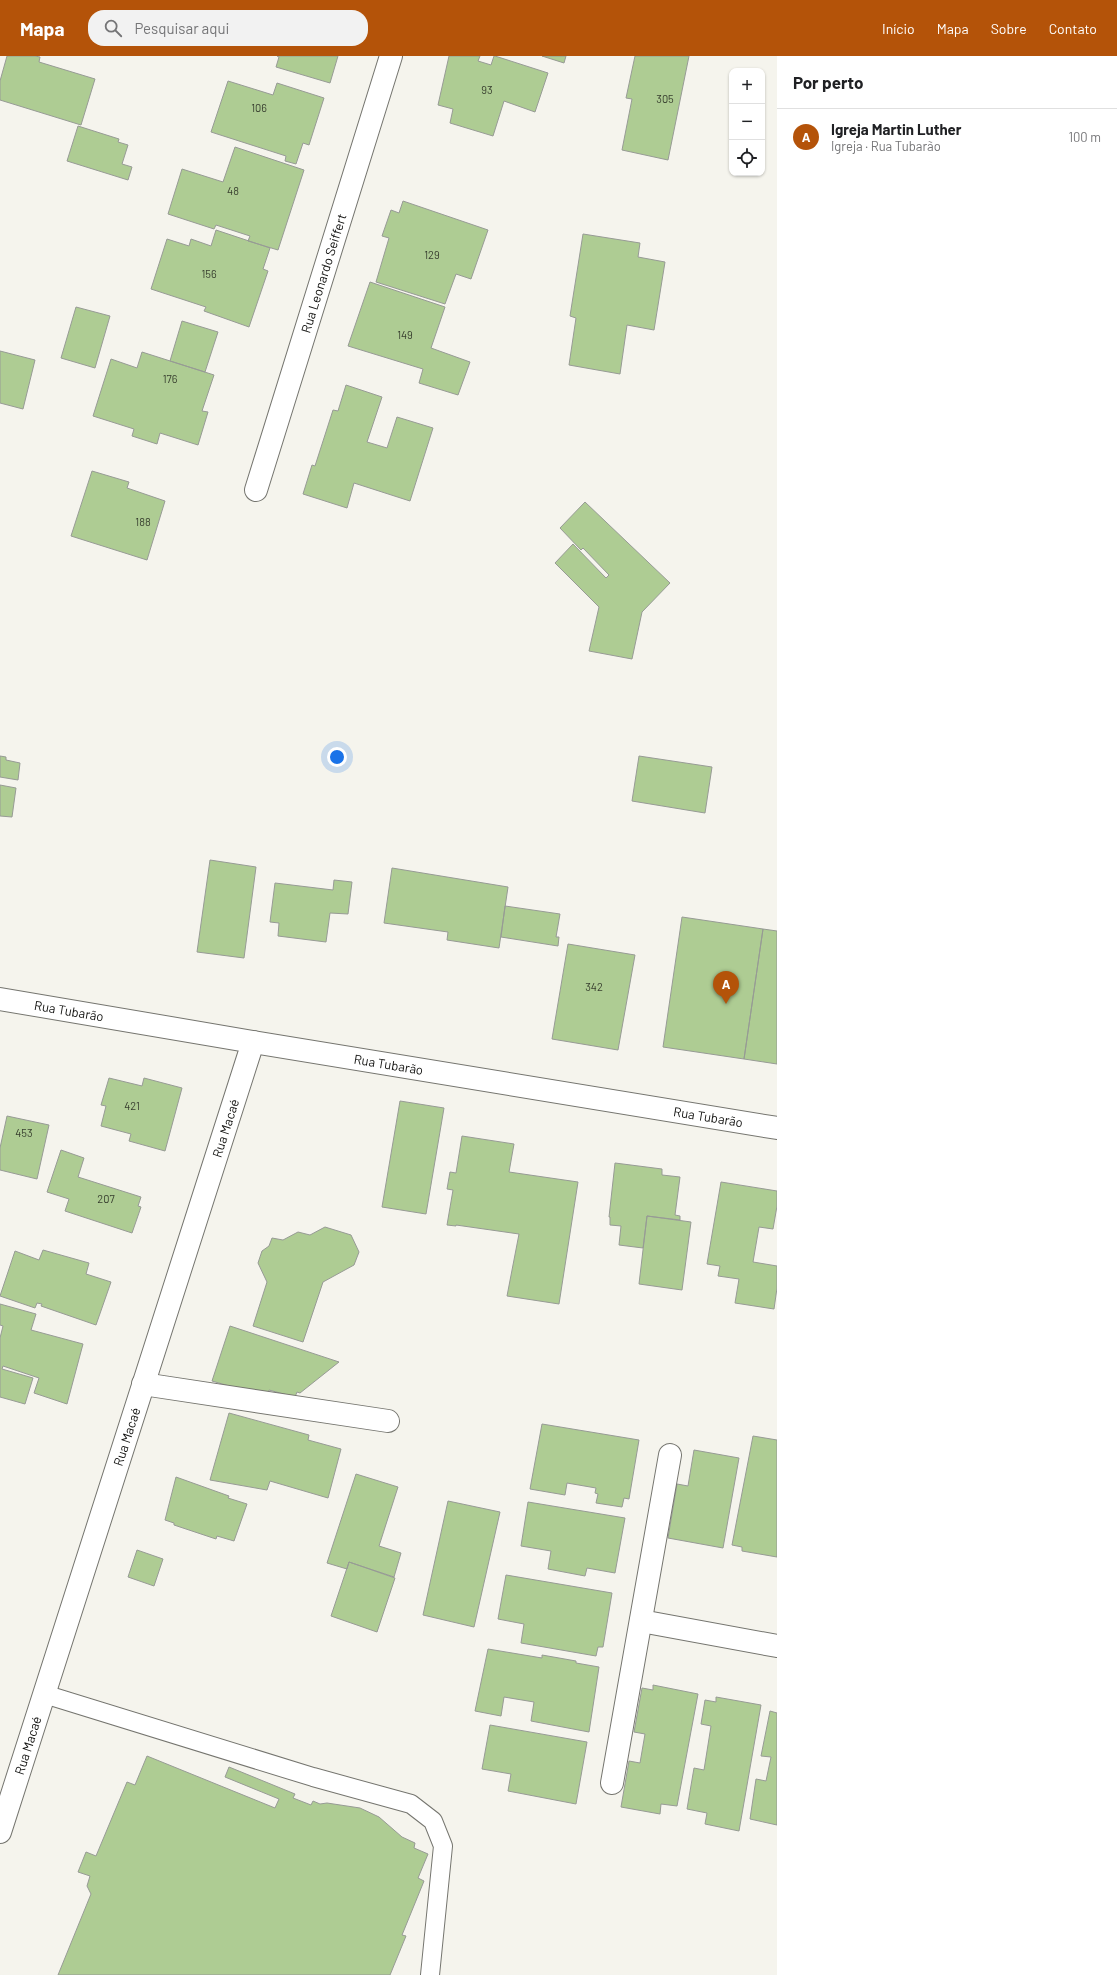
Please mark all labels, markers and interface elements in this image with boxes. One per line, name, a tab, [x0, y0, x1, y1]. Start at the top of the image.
search box	[88, 10, 368, 46]
text: Mapa	[20, 17, 64, 40]
icon: search	[102, 17, 124, 39]
text: Pesquisar aqui	[134, 19, 229, 37]
text: Início	[882, 20, 915, 37]
text: Mapa	[937, 20, 969, 37]
text: Sobre	[991, 20, 1027, 37]
text: Contato	[1049, 20, 1097, 37]
map controls	[729, 68, 765, 176]
button: +	[729, 68, 765, 104]
text: Por perto	[793, 72, 863, 92]
house number: 93	[481, 83, 493, 96]
house number: 305	[656, 92, 674, 105]
house number: 106	[251, 101, 267, 114]
button: −	[729, 104, 765, 140]
text: Igreja Martin Luther	[831, 120, 962, 138]
text: A	[802, 129, 810, 145]
text: 100 m	[1068, 129, 1101, 145]
text: Igreja · Rua Tubarão	[831, 138, 941, 154]
button: locate	[729, 140, 765, 176]
house number: 48	[227, 184, 239, 197]
street label: Rua Leonardo Seiffert	[297, 212, 349, 335]
house number: 129	[424, 248, 440, 261]
house number: 156	[201, 267, 217, 280]
house number: 149	[397, 328, 413, 341]
house number: 176	[163, 372, 178, 385]
house number: 188	[135, 515, 151, 528]
your location	[327, 747, 347, 767]
pin: A	[713, 971, 739, 1004]
house number: 342	[585, 980, 603, 993]
street label: Rua Tubarão	[33, 997, 105, 1024]
street label: Rua Tubarão	[353, 1051, 424, 1078]
street label: Rua Macaé	[209, 1097, 242, 1159]
house number: 421	[124, 1099, 140, 1112]
street label: Rua Tubarão	[672, 1103, 744, 1130]
house number: 453	[15, 1126, 33, 1139]
house number: 207	[97, 1192, 115, 1205]
street label: Rua Macaé	[110, 1405, 143, 1468]
street label: Rua Macaé	[11, 1714, 45, 1777]

